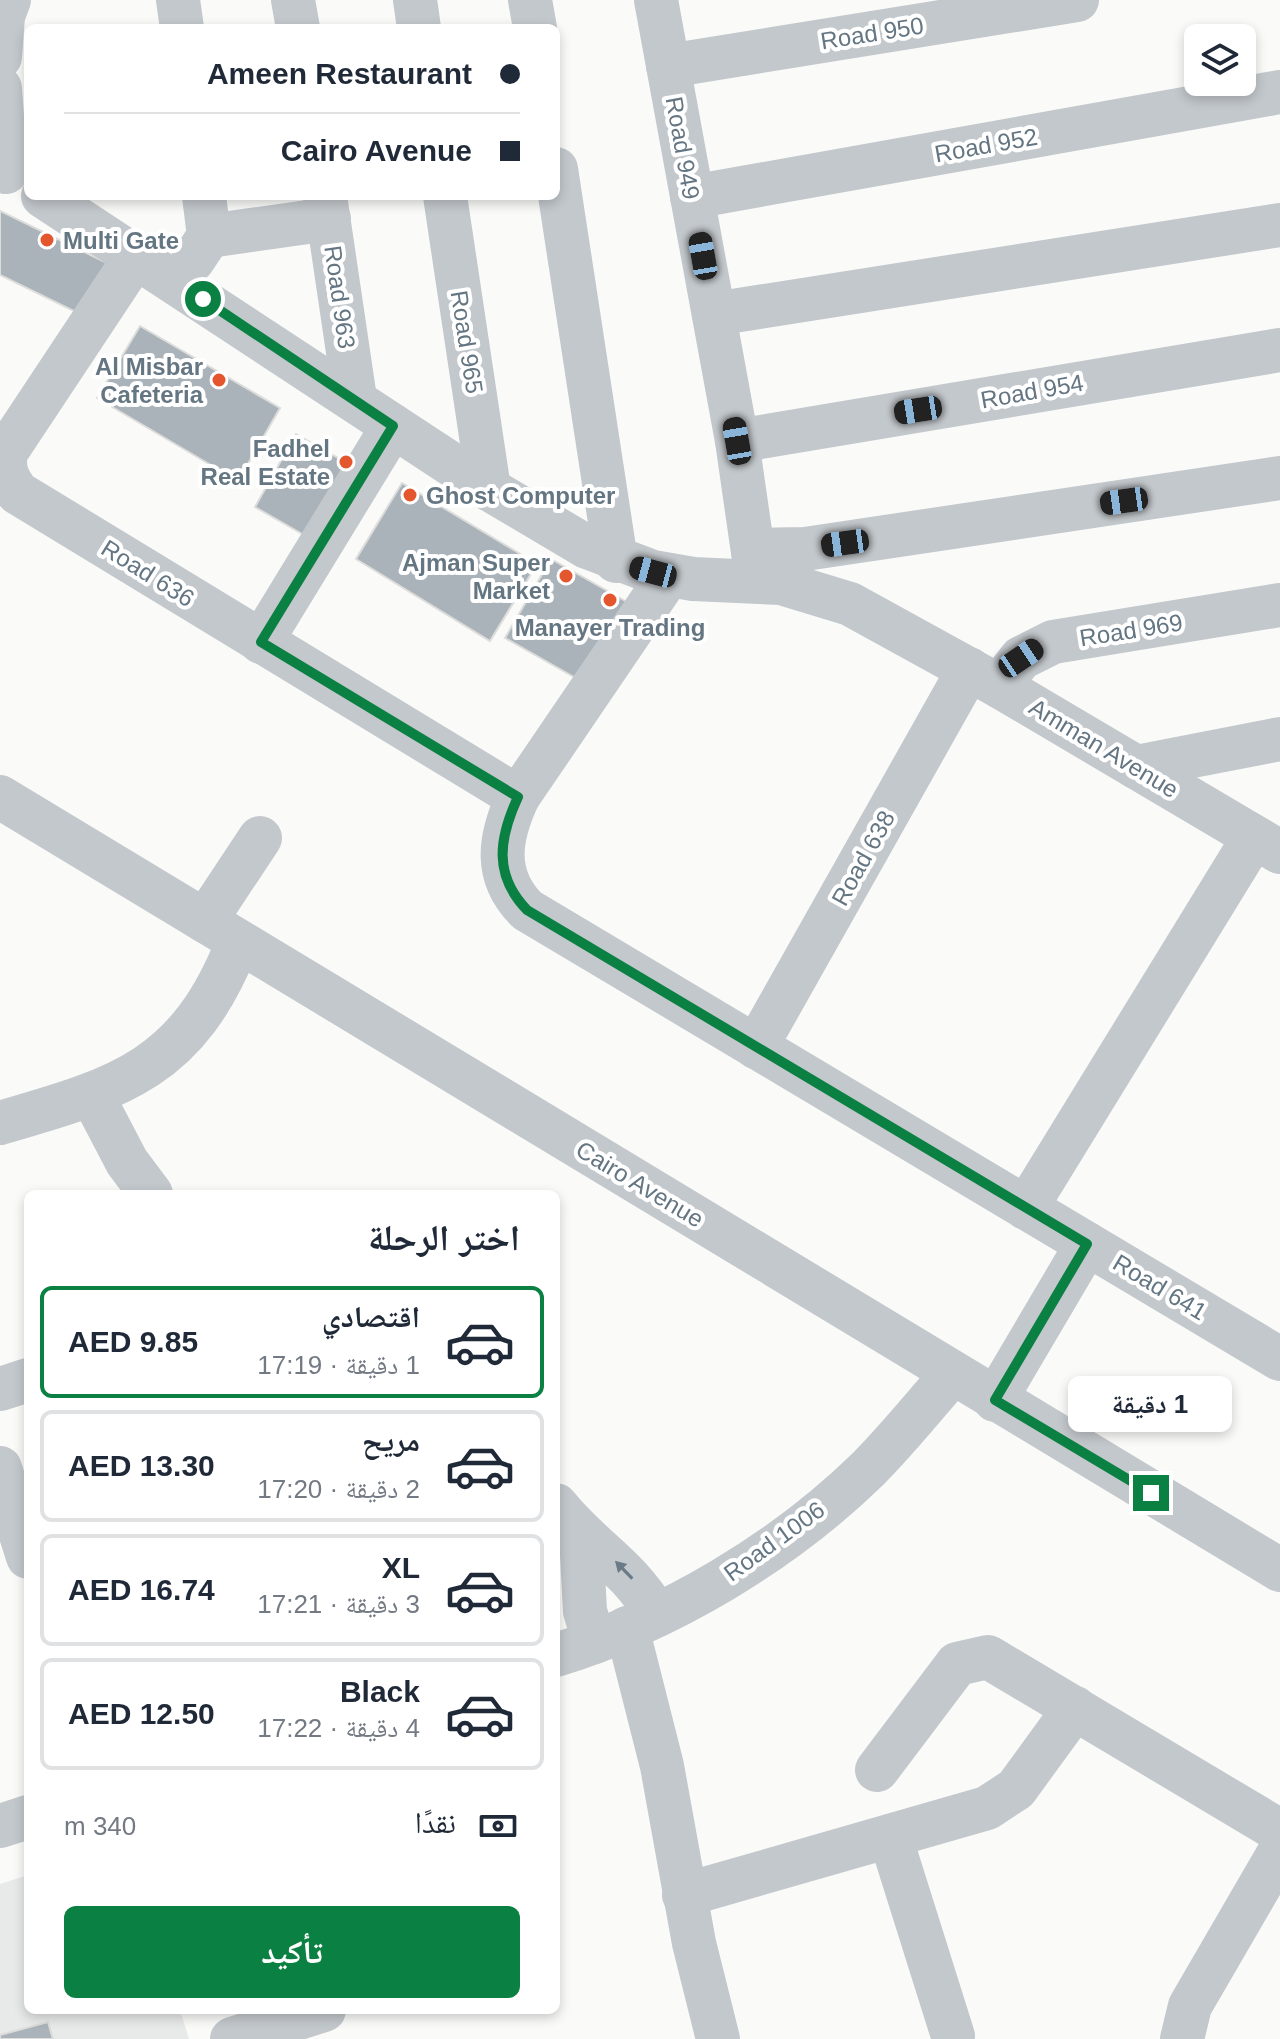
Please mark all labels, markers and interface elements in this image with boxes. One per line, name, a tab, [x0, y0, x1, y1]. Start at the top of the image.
street label: Road 950	[818, 12, 926, 54]
map controls	[1184, 24, 1256, 96]
button: layers	[1184, 24, 1256, 96]
text: Ameen Restaurant	[207, 57, 472, 90]
street label: Road 949	[661, 94, 705, 202]
street label: Road 952	[932, 123, 1040, 167]
text: Cairo Avenue	[281, 134, 472, 167]
place label: Multi Gate	[63, 227, 179, 254]
car	[687, 230, 719, 282]
marker: Multi Gate	[38, 231, 56, 249]
street label: Road 963	[319, 244, 361, 350]
route start	[185, 281, 221, 317]
street label: Road 965	[446, 288, 488, 396]
place label: Al Misbar Cafeteria	[95, 353, 204, 408]
street label: Road 954	[978, 369, 1086, 413]
marker: Al Misbar Cafeteria	[210, 371, 228, 389]
car	[892, 394, 944, 426]
car	[721, 415, 753, 467]
place label: Fadhel Real Estate	[201, 435, 330, 490]
marker: Fadhel Real Estate	[337, 453, 355, 471]
place label: Ghost Computer	[426, 482, 615, 509]
marker: Ghost Computer	[401, 486, 419, 504]
car	[1099, 486, 1149, 516]
car	[820, 528, 870, 558]
street label: Road 636	[97, 534, 199, 612]
place label: Ajman Super Market	[402, 549, 550, 604]
car	[627, 554, 679, 590]
marker: Ajman Super Market	[557, 567, 575, 585]
marker: Manayer Trading	[601, 591, 619, 609]
street label: Road 969	[1077, 609, 1185, 651]
place label: Manayer Trading	[515, 614, 705, 641]
car	[994, 635, 1048, 681]
street label: Amman Avenue	[1025, 693, 1183, 803]
street label: Road 638	[826, 806, 900, 910]
street label: Cairo Avenue	[571, 1135, 709, 1233]
text: اختر الرحلة	[368, 1217, 520, 1258]
street label: Road 641	[1108, 1249, 1212, 1325]
text: اقتصادي	[322, 1300, 420, 1333]
icon: car	[444, 1306, 516, 1378]
text: AED 9.85	[68, 1325, 198, 1358]
text: 1 دقيقة · 17:19	[257, 1350, 420, 1380]
callout: 1 دقيقة	[1069, 1377, 1233, 1433]
text: 1 دقيقة	[1112, 1389, 1188, 1419]
text: مريح	[362, 1424, 420, 1457]
icon: car	[444, 1430, 516, 1502]
text: AED 13.30	[68, 1449, 215, 1482]
text: 2 دقيقة · 17:20	[257, 1474, 420, 1504]
route end	[1133, 1475, 1169, 1511]
street label: Road 1006	[719, 1496, 829, 1586]
text: XL	[382, 1551, 420, 1584]
icon: car	[444, 1554, 516, 1626]
one-way arrow	[616, 1561, 634, 1580]
text: AED 16.74	[68, 1573, 215, 1606]
text: 3 دقيقة · 17:21	[257, 1589, 420, 1619]
text: Black	[340, 1675, 420, 1708]
icon: car	[444, 1678, 516, 1750]
text: AED 12.50	[68, 1697, 215, 1730]
text: 4 دقيقة · 17:22	[257, 1713, 420, 1743]
icon: cash	[476, 1804, 520, 1848]
text: نقدًا	[415, 1806, 456, 1839]
text: 340 m	[64, 1811, 136, 1841]
button: تأكيد	[64, 1906, 520, 1998]

